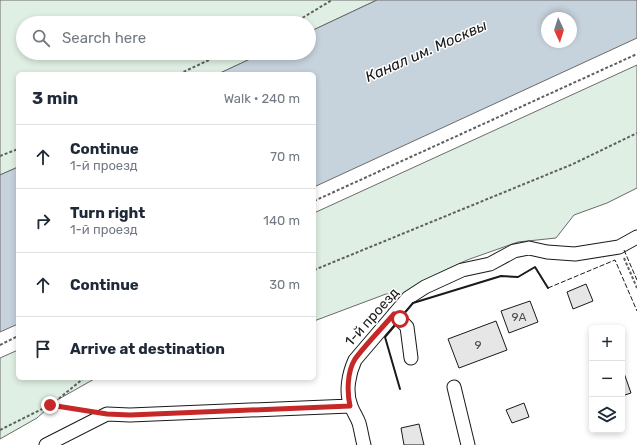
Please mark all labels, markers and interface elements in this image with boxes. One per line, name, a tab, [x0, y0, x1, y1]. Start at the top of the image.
north arrow	[541, 12, 577, 48]
search box	[16, 16, 316, 60]
water label: Канал им. Москвы	[362, 16, 490, 86]
icon: search	[30, 27, 52, 49]
text: Search here	[62, 29, 146, 47]
text: 3 min	[32, 88, 78, 108]
text: Walk · 240 m	[224, 91, 300, 106]
text: Continue	[70, 140, 139, 158]
icon: ahead	[32, 146, 54, 168]
text: 70 m	[270, 149, 300, 164]
text: 1-й проезд	[70, 158, 138, 173]
text: Turn right	[70, 204, 145, 222]
icon: right	[32, 210, 54, 232]
text: 140 m	[263, 213, 300, 228]
text: 1-й проезд	[70, 222, 138, 237]
icon: ahead	[32, 274, 54, 296]
text: Continue	[70, 276, 139, 294]
text: 30 m	[269, 277, 300, 292]
street label: 1-й проезд	[341, 284, 403, 350]
route start	[391, 310, 409, 328]
house number: 9А	[511, 310, 527, 324]
map controls	[589, 325, 625, 433]
button: +	[589, 325, 625, 361]
icon: arrive	[32, 338, 54, 360]
house number: 9	[474, 338, 482, 352]
text: Arrive at destination	[70, 340, 225, 358]
button: −	[589, 361, 625, 397]
route end	[41, 396, 59, 414]
button: layers	[589, 397, 625, 433]

